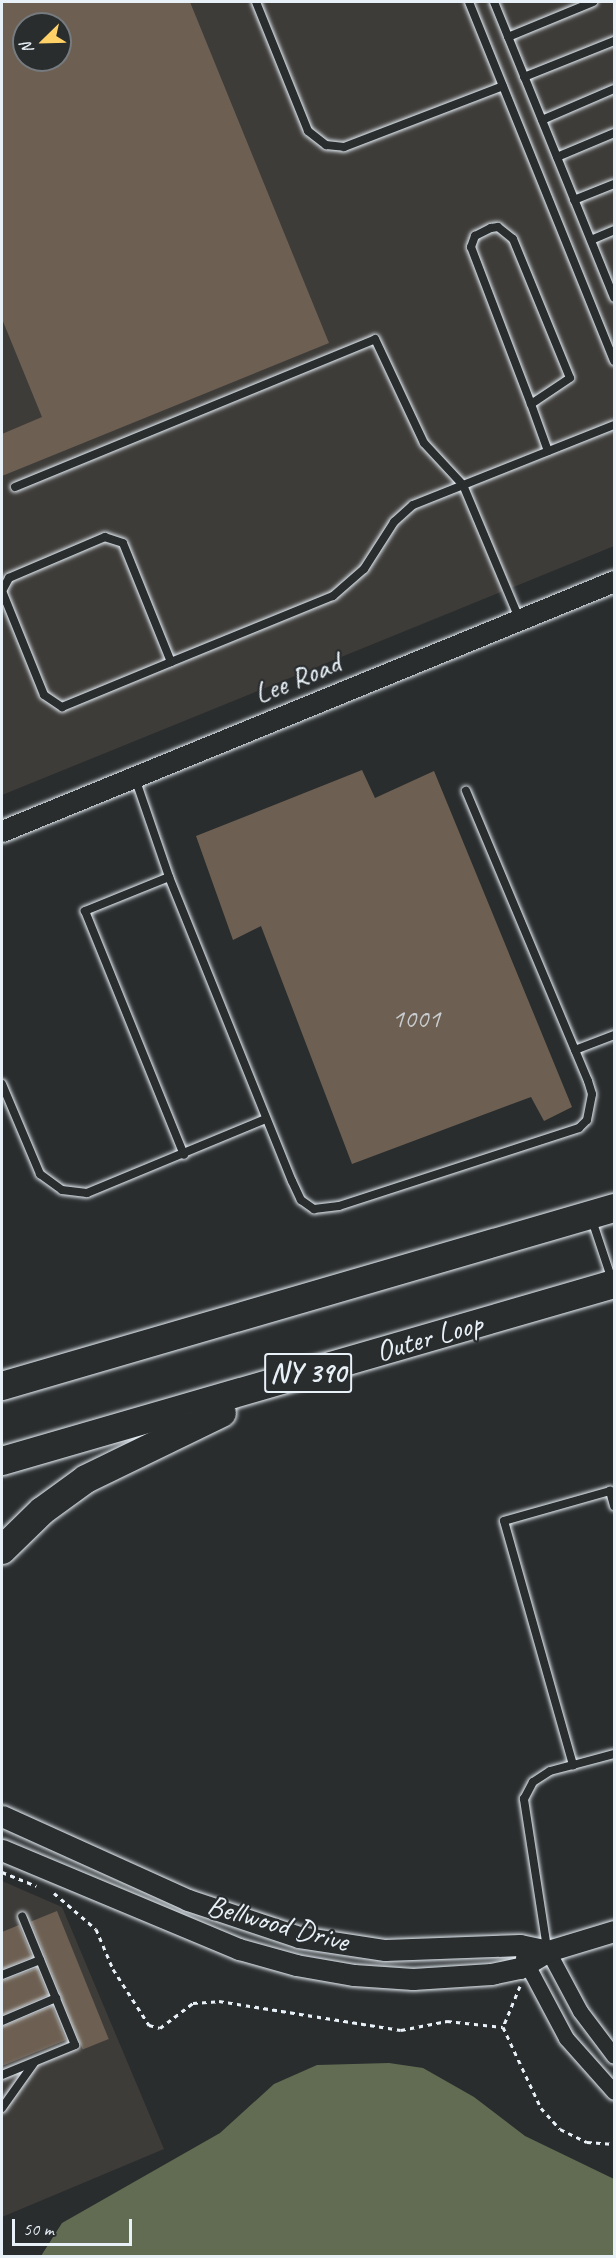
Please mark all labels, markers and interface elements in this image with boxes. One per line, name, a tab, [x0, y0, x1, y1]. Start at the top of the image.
north arrow	[12, 12, 72, 72]
text: N	[16, 40, 38, 57]
street label: Lee Road	[249, 644, 345, 712]
house number: 1001	[392, 1003, 440, 1035]
street label: Outer Loop	[372, 1305, 486, 1369]
road number: NY 390	[263, 1348, 353, 1398]
street label: Bellwood Drive	[203, 1887, 353, 1959]
scale bar	[15, 2207, 135, 2245]
text: 50 m	[23, 2218, 54, 2240]

